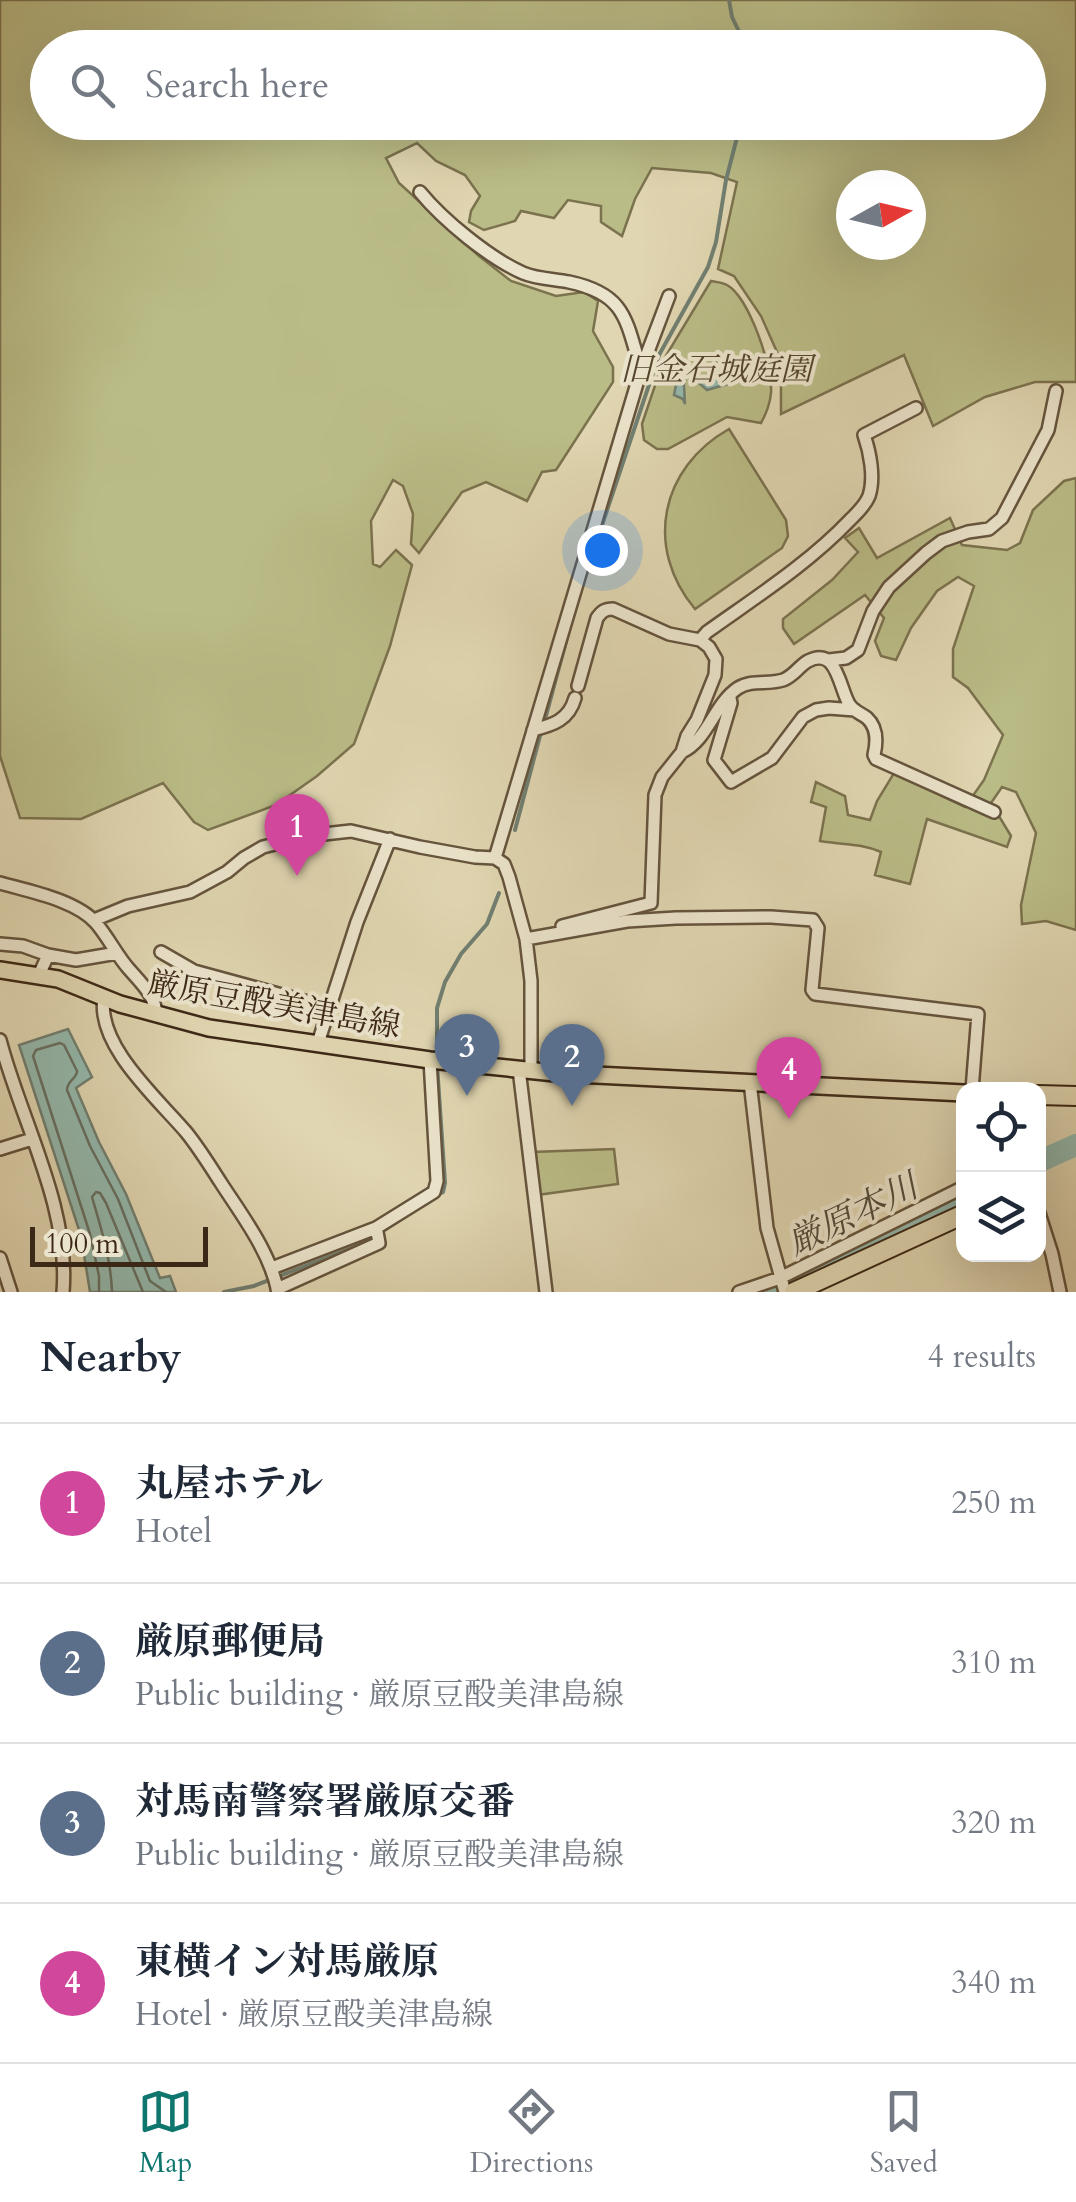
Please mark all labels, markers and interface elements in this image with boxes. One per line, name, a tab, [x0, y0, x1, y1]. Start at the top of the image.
search box	[30, 30, 1046, 140]
icon: search	[65, 58, 120, 113]
text: Search here	[145, 59, 329, 111]
north arrow	[836, 170, 926, 260]
park label: 旧金石城庭園	[620, 348, 817, 392]
your location	[577, 525, 628, 576]
pin: 1	[264, 794, 330, 876]
street label: 厳原豆酘美津島線	[144, 961, 404, 1049]
pin: 3	[434, 1014, 500, 1096]
pin: 2	[540, 1024, 604, 1106]
pin: 4	[756, 1036, 822, 1119]
map controls	[956, 1082, 1046, 1262]
button: locate	[956, 1082, 1046, 1172]
water label: 厳原本川	[779, 1161, 929, 1267]
button: layers	[956, 1172, 1046, 1262]
scale bar	[30, 1222, 208, 1266]
text: 100 m	[45, 1225, 119, 1263]
text: Nearby	[40, 1329, 182, 1386]
text: 4 results	[928, 1335, 1036, 1379]
text: 丸屋ホテル	[135, 1458, 323, 1510]
text: 1	[64, 1481, 81, 1525]
text: 250 m	[951, 1481, 1036, 1525]
text: Hotel	[135, 1510, 212, 1554]
text: 厳原郵便局	[135, 1616, 325, 1668]
text: 2	[64, 1641, 81, 1685]
text: 310 m	[951, 1641, 1036, 1685]
text: Public building · 厳原豆酘美津島線	[135, 1673, 624, 1717]
text: 対馬南警察署厳原交番	[135, 1776, 515, 1828]
text: 3	[64, 1801, 81, 1845]
text: 320 m	[951, 1801, 1036, 1845]
text: Public building · 厳原豆酘美津島線	[135, 1833, 624, 1877]
text: 東横イン対馬厳原	[135, 1936, 439, 1988]
text: 4	[64, 1961, 81, 2005]
text: 340 m	[951, 1961, 1036, 2005]
text: Hotel · 厳原豆酘美津島線	[135, 1993, 493, 2037]
tab: Map	[138, 2084, 193, 2182]
tab: Directions	[470, 2084, 593, 2182]
tab: Saved	[870, 2084, 938, 2182]

